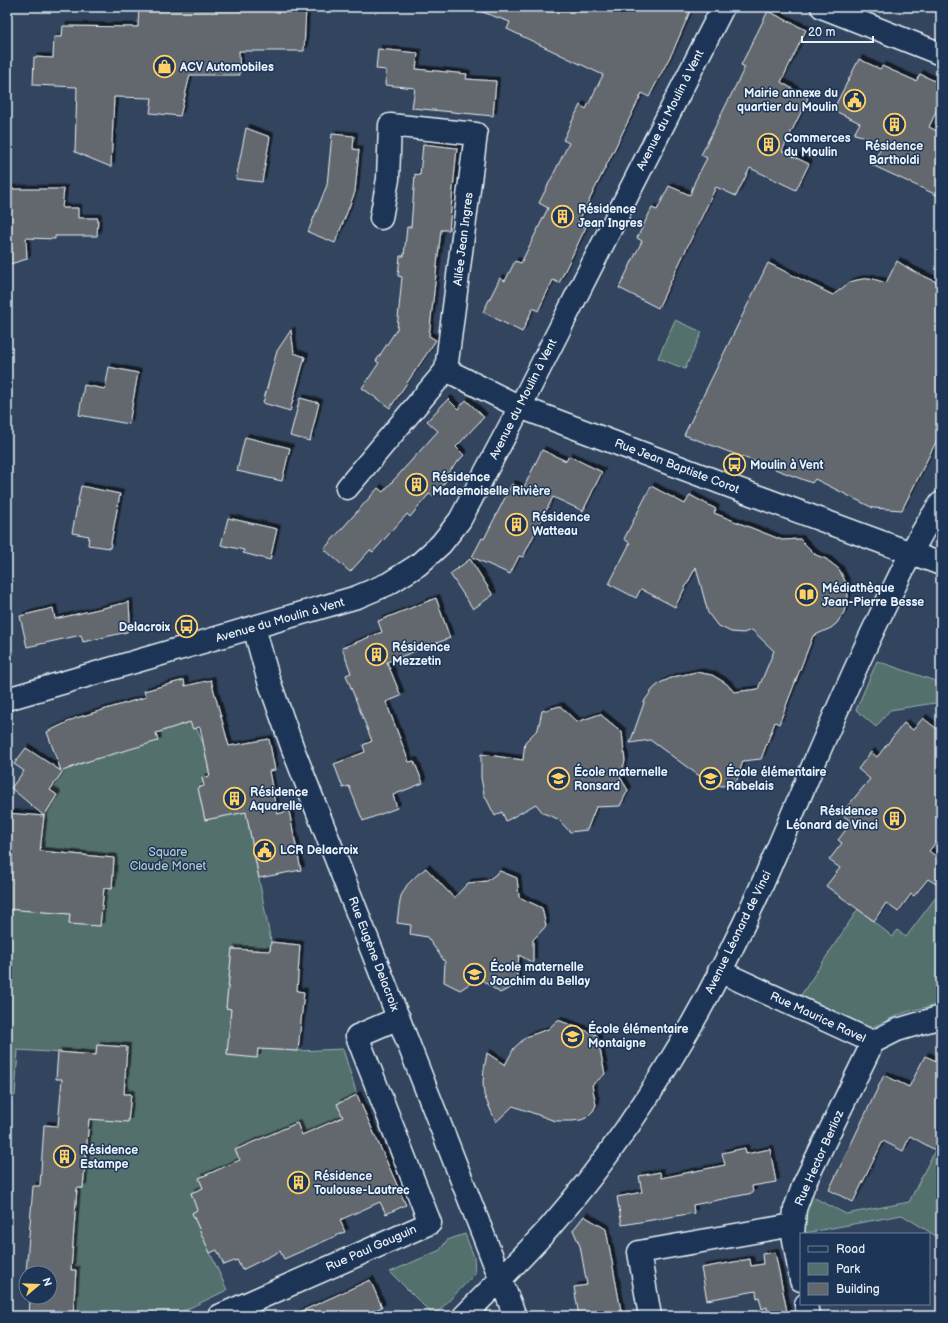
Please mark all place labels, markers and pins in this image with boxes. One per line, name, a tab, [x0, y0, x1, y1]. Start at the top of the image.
shop icon: ACV Automobiles	[152, 54, 178, 80]
place label: ACV Automobiles	[179, 60, 274, 75]
place label: Mairie annexe du quartier du Moulin	[737, 86, 838, 115]
public building icon: Mairie annexe du quartier du Moulin	[841, 87, 867, 113]
building icon: Résidence Bartholdi	[881, 112, 907, 138]
place label: Commerces du Moulin	[784, 131, 851, 160]
building icon: Commerces du Moulin	[756, 132, 782, 158]
place label: Résidence Bartholdi	[865, 139, 923, 168]
place label: Résidence Jean Ingres	[578, 202, 643, 231]
building icon: Résidence Jean Ingres	[550, 203, 576, 229]
bus stop icon: Moulin à Vent	[721, 452, 747, 478]
place label: Moulin à Vent	[750, 458, 823, 473]
place label: Résidence Mademoiselle Rivière	[432, 470, 550, 499]
building icon: Résidence Mademoiselle Rivière	[404, 471, 430, 497]
place label: Résidence Watteau	[532, 510, 590, 539]
building icon: Résidence Watteau	[503, 511, 529, 537]
place label: Médiathèque Jean-Pierre Besse	[822, 581, 924, 610]
library icon: Médiathèque Jean-Pierre Besse	[793, 582, 819, 608]
bus stop icon: Delacroix	[173, 614, 199, 640]
place label: Delacroix	[119, 620, 171, 635]
place label: Résidence Mezzetin	[392, 640, 450, 669]
building icon: Résidence Mezzetin	[363, 641, 389, 667]
place label: École maternelle Ronsard	[574, 763, 668, 794]
place label: École élémentaire Rabelais	[726, 763, 827, 794]
school or university icon: École maternelle Ronsard	[545, 766, 571, 792]
school or university icon: École élémentaire Rabelais	[698, 766, 724, 792]
place label: Résidence Aquarelle	[249, 785, 308, 814]
building icon: Résidence Aquarelle	[221, 786, 247, 812]
place label: Résidence Léonard de Vinci	[786, 804, 878, 833]
building icon: Résidence Léonard de Vinci	[881, 805, 907, 831]
public building icon: LCR Delacroix	[252, 837, 278, 863]
place label: LCR Delacroix	[280, 843, 359, 858]
place label: École maternelle Joachim du Bellay	[490, 958, 591, 989]
school or university icon: École maternelle Joachim du Bellay	[462, 961, 488, 987]
place label: École élémentaire Montaigne	[588, 1020, 689, 1051]
school or university icon: École élémentaire Montaigne	[559, 1023, 585, 1049]
place label: Résidence Estampe	[80, 1143, 138, 1172]
building icon: Résidence Estampe	[51, 1144, 77, 1170]
place label: Résidence Toulouse-Lautrec	[314, 1169, 410, 1198]
building icon: Résidence Toulouse-Lautrec	[286, 1170, 312, 1196]

